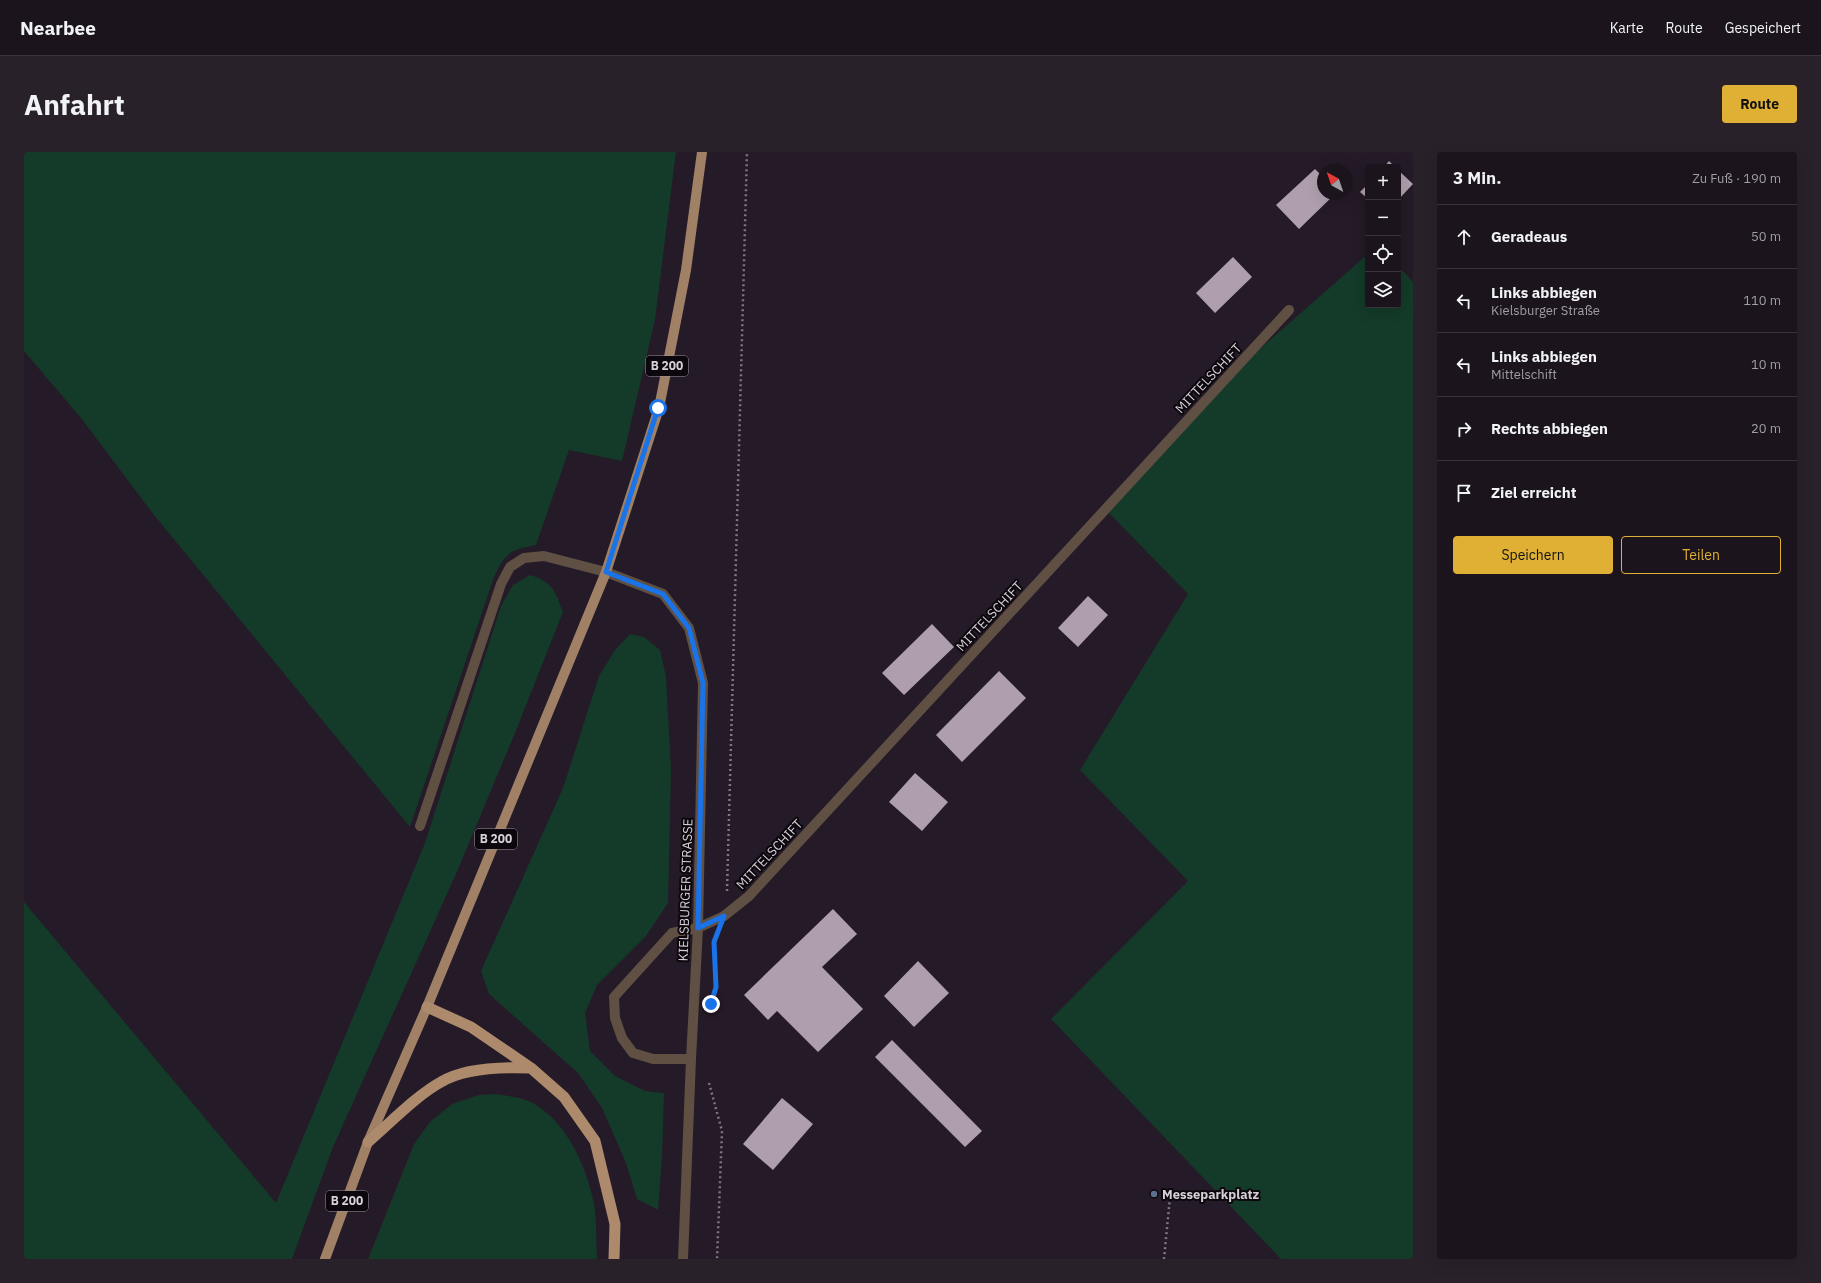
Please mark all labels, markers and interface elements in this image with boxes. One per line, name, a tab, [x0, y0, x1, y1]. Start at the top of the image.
text: Nearbee	[20, 16, 96, 40]
text: Karte	[1610, 19, 1644, 37]
text: Route	[1666, 19, 1703, 37]
text: Gespeichert	[1725, 19, 1801, 37]
button: Route	[1722, 85, 1797, 123]
text: Anfahrt	[24, 86, 125, 123]
north arrow	[1317, 164, 1353, 200]
map controls	[1365, 164, 1401, 308]
button: +	[1365, 164, 1401, 200]
text: 3 Min.	[1453, 167, 1501, 189]
text: Zu Fuß · 190 m	[1692, 170, 1781, 187]
button: −	[1365, 200, 1401, 236]
icon: ahead	[1453, 226, 1475, 248]
text: Geradeaus	[1491, 227, 1567, 246]
text: 50 m	[1751, 228, 1781, 245]
button: locate	[1365, 236, 1401, 272]
button: layers	[1365, 272, 1401, 308]
text: Links abbiegen	[1491, 283, 1597, 302]
icon: left	[1453, 290, 1475, 312]
text: 110 m	[1743, 292, 1781, 309]
text: Kielsburger Straße	[1491, 302, 1600, 319]
street label: MITTELSCHIFT	[1172, 339, 1246, 417]
text: Links abbiegen	[1491, 347, 1597, 366]
icon: left	[1453, 354, 1475, 376]
road number: B 200	[646, 356, 688, 376]
text: 10 m	[1751, 356, 1781, 373]
text: Mittelschift	[1491, 366, 1557, 383]
route start	[649, 399, 667, 417]
icon: right	[1453, 418, 1475, 440]
text: Rechts abbiegen	[1491, 419, 1608, 438]
text: 20 m	[1751, 420, 1781, 437]
icon: arrive	[1453, 482, 1475, 504]
text: Ziel erreicht	[1491, 483, 1577, 502]
button: Speichern	[1453, 536, 1613, 574]
button: Teilen	[1621, 536, 1781, 574]
street label: MITTELSCHIFT	[953, 577, 1027, 655]
street label: MITTELSCHIFT	[733, 815, 807, 893]
street label: KIELSBURGER STRASSE	[675, 818, 696, 962]
road number: B 200	[475, 829, 517, 849]
route end	[702, 995, 720, 1013]
place label: Messeparkplatz	[1162, 1186, 1259, 1203]
marker: Messeparkplatz	[1149, 1189, 1159, 1199]
road number: B 200	[326, 1191, 368, 1211]

